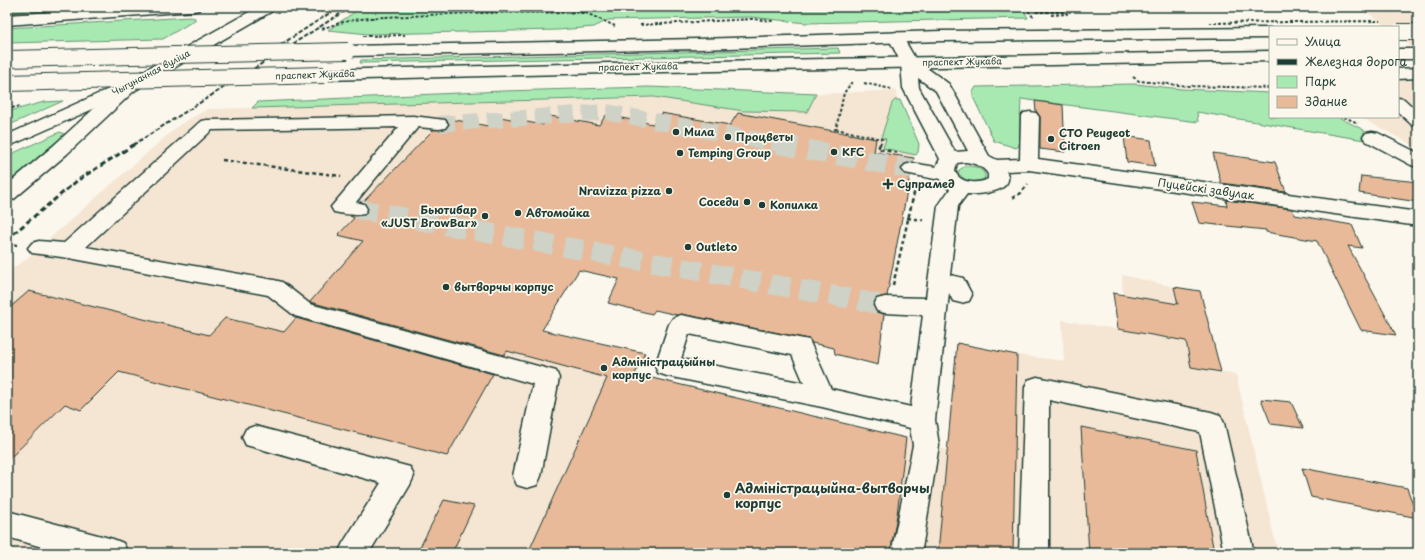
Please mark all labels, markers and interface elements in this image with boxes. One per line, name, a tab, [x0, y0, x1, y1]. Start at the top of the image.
legend	[1269, 26, 1399, 118]
text: Улица	[1305, 32, 1341, 50]
street label: Чыгуначная вуліца	[109, 45, 193, 99]
text: Железная дорога	[1305, 52, 1408, 70]
street label: праспект Жукава	[922, 53, 1002, 69]
street label: праспект Жукава	[598, 58, 678, 74]
street label: праспект Жукава	[275, 66, 355, 82]
text: Парк	[1305, 72, 1337, 90]
text: Здание	[1305, 92, 1347, 110]
place label: Мила	[684, 123, 715, 140]
place label: СТО Peugeot Citroen	[1059, 124, 1130, 154]
marker: Мила	[671, 127, 681, 137]
place label: Процветы	[736, 128, 793, 145]
marker: Процветы	[723, 132, 733, 142]
marker: СТО Peugeot Citroen	[1046, 134, 1056, 144]
place label: KFC	[842, 143, 864, 160]
place label: Temping Group	[688, 144, 771, 161]
marker: KFC	[829, 147, 839, 157]
marker: Temping Group	[675, 148, 685, 158]
street label: Пуцейскі завулак	[1157, 173, 1256, 204]
place label: Супрамед	[897, 175, 955, 192]
marker: Супрамед	[882, 178, 894, 190]
place label: Nravizza pizza	[579, 182, 661, 199]
marker: Nravizza pizza	[664, 186, 674, 196]
place label: Соседи	[699, 193, 739, 210]
place label: Копилка	[770, 196, 819, 213]
marker: Соседи	[742, 197, 752, 207]
marker: Копилка	[757, 200, 767, 210]
place label: Бьютибар «JUST BrowBar»	[381, 201, 477, 231]
place label: Автомойка	[526, 204, 591, 221]
marker: Автомойка	[513, 208, 523, 218]
marker: Бьютибар «JUST BrowBar»	[480, 211, 490, 221]
place label: Outleto	[696, 238, 738, 255]
marker: Outleto	[683, 242, 693, 252]
place label: вытворчы корпус	[454, 278, 554, 295]
marker: вытворчы корпус	[441, 282, 451, 292]
place label: Адміністрацыйны корпус	[612, 353, 715, 383]
marker: Адміністрацыйны корпус	[599, 363, 609, 373]
place label: Адміністрацыйна-вытворчы корпус	[735, 478, 930, 512]
marker: Адміністрацыйна-вытворчы корпус	[722, 490, 732, 500]

